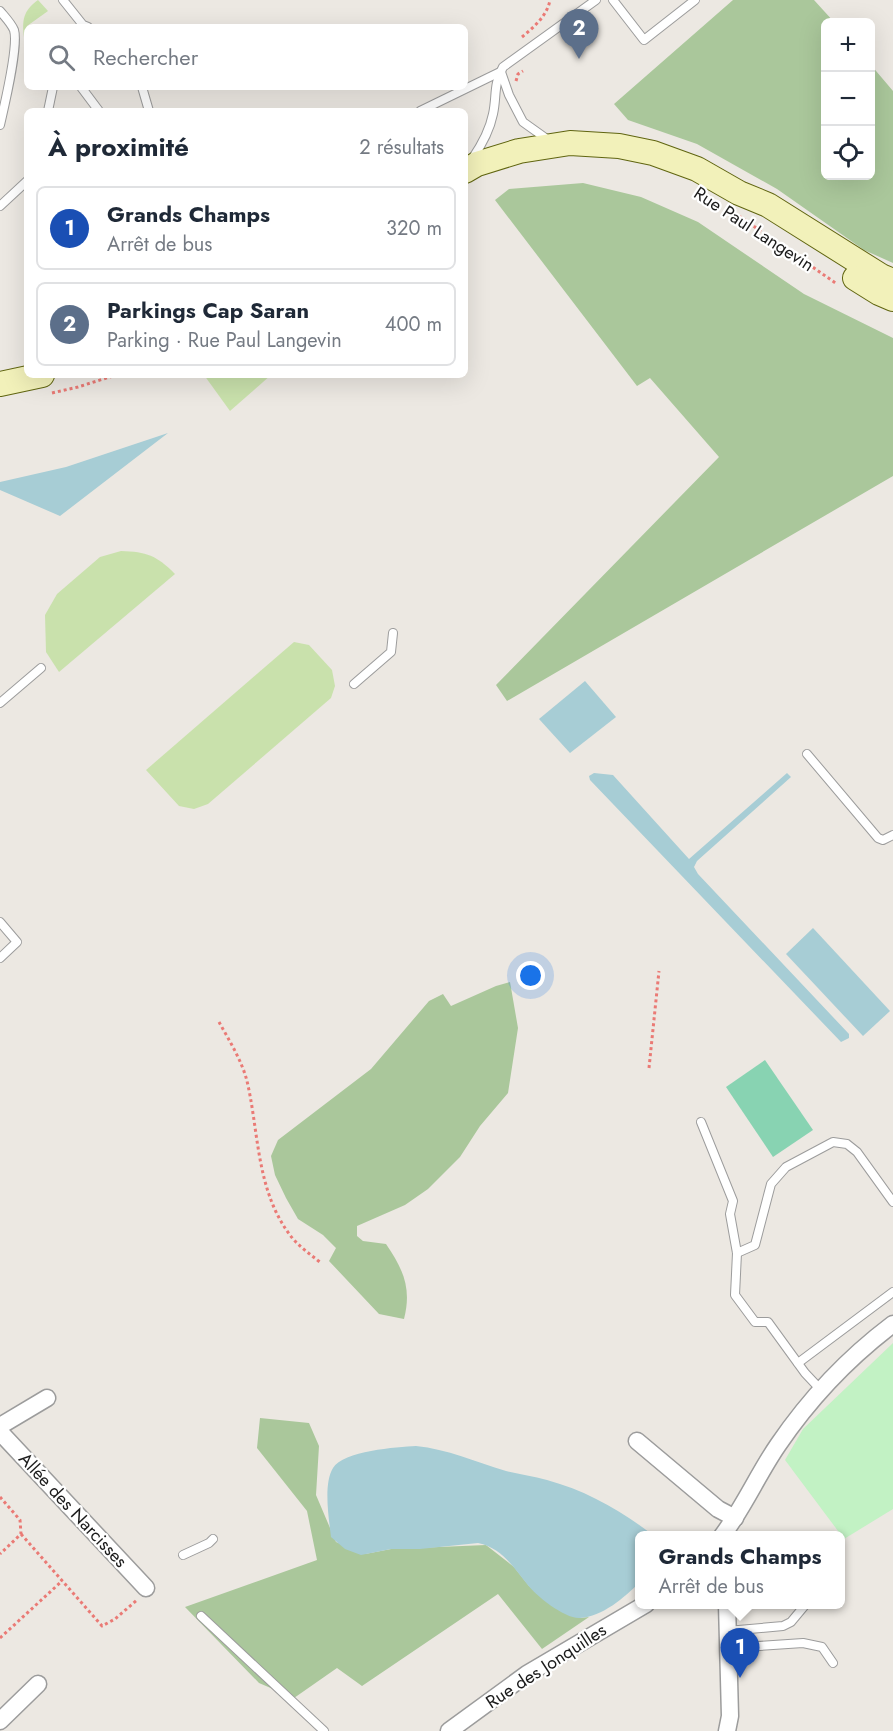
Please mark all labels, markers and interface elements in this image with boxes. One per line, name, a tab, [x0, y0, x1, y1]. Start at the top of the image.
pin: 2	[560, 10, 598, 59]
map controls	[821, 18, 875, 180]
button: +	[821, 18, 875, 72]
search box	[24, 24, 468, 90]
icon: search	[45, 41, 78, 74]
text: Rechercher	[93, 41, 198, 73]
button: −	[821, 72, 875, 126]
button: locate	[821, 126, 875, 180]
text: À proximité	[48, 128, 189, 166]
text: 2 résultats	[359, 133, 444, 162]
street label: Rue Paul Langevin	[689, 180, 819, 278]
text: Grands Champs	[107, 198, 270, 230]
text: 1	[64, 214, 75, 243]
text: 320 m	[386, 214, 442, 243]
text: Arrêt de bus	[107, 230, 212, 259]
text: Parkings Cap Saran	[107, 294, 309, 326]
text: 2	[63, 310, 76, 339]
text: 400 m	[385, 310, 442, 339]
text: Parking · Rue Paul Langevin	[107, 326, 342, 355]
your location	[516, 961, 545, 990]
street label: Allée des Narcisses	[13, 1447, 133, 1573]
popup	[635, 1531, 845, 1609]
text: Grands Champs	[658, 1540, 822, 1572]
text: Arrêt de bus	[658, 1572, 764, 1601]
street label: Rue des Jonquilles	[481, 1617, 611, 1715]
pin: 1	[720, 1628, 760, 1678]

